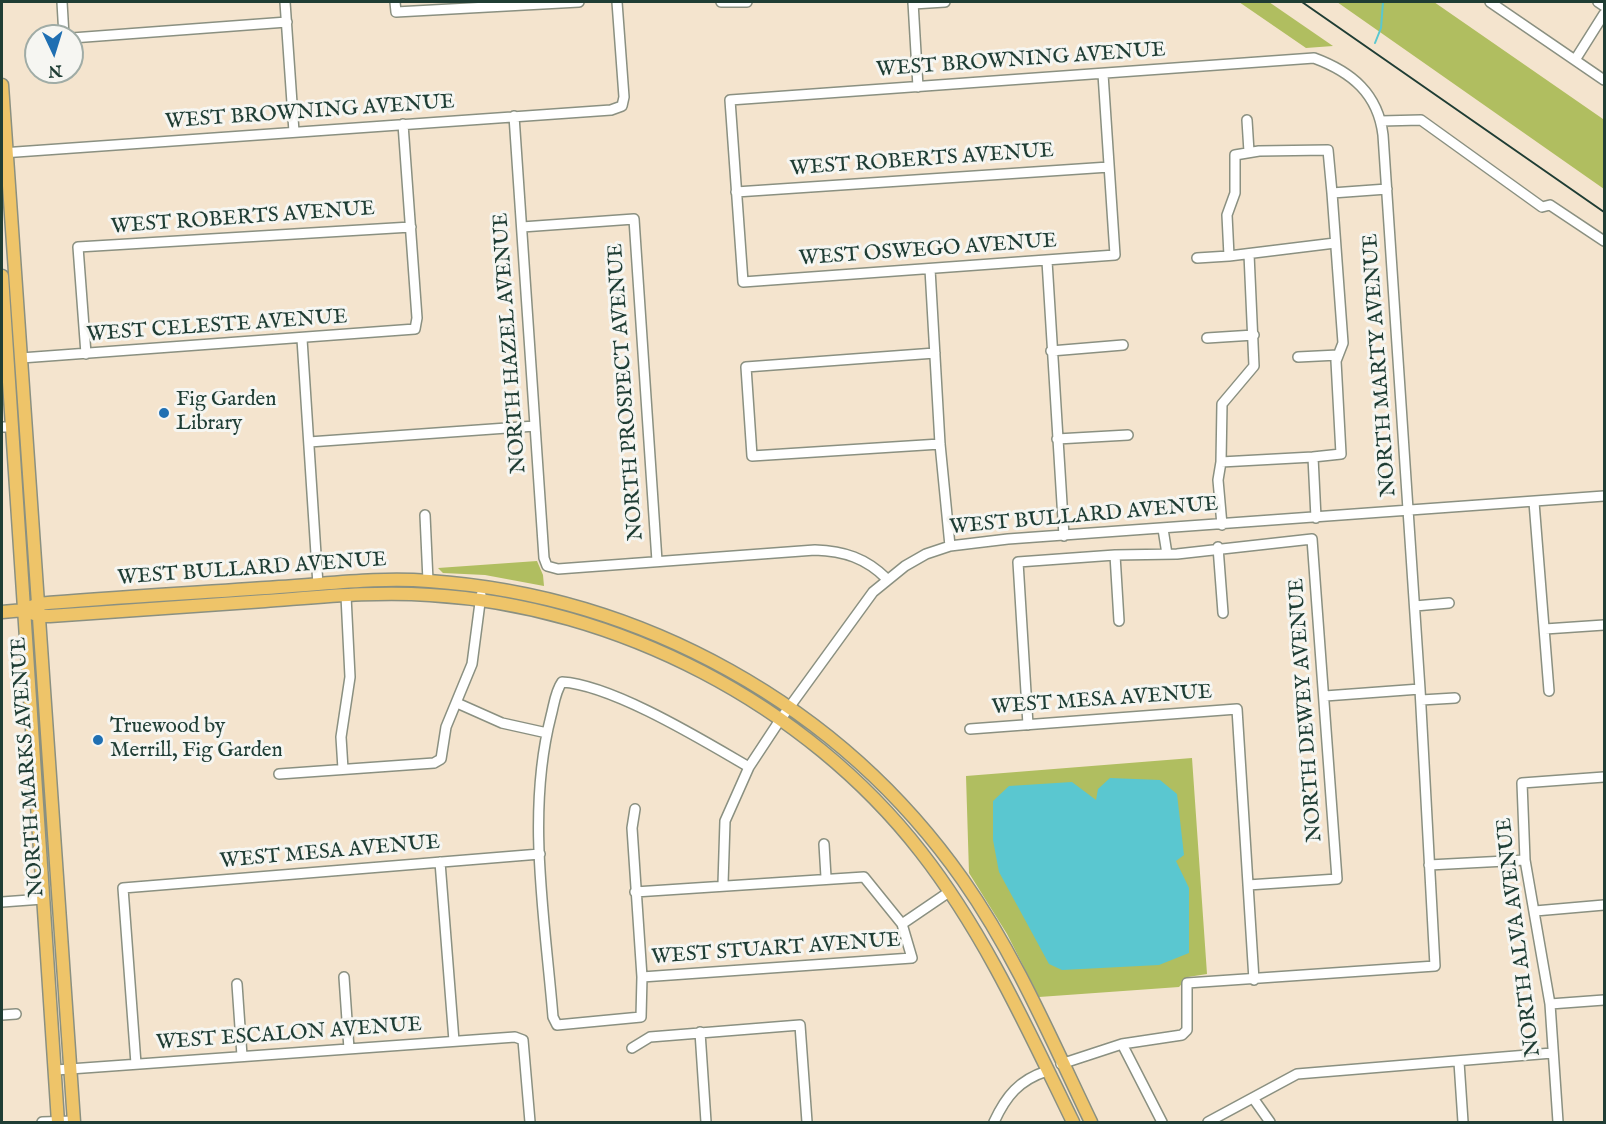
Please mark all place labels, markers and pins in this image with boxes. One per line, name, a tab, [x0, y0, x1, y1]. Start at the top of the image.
place label: Fig Garden Library	[176, 388, 276, 438]
marker: Fig Garden Library	[157, 406, 171, 420]
place label: Truewood by Merrill, Fig Garden	[110, 715, 283, 765]
marker: Truewood by Merrill, Fig Garden	[91, 733, 105, 747]

